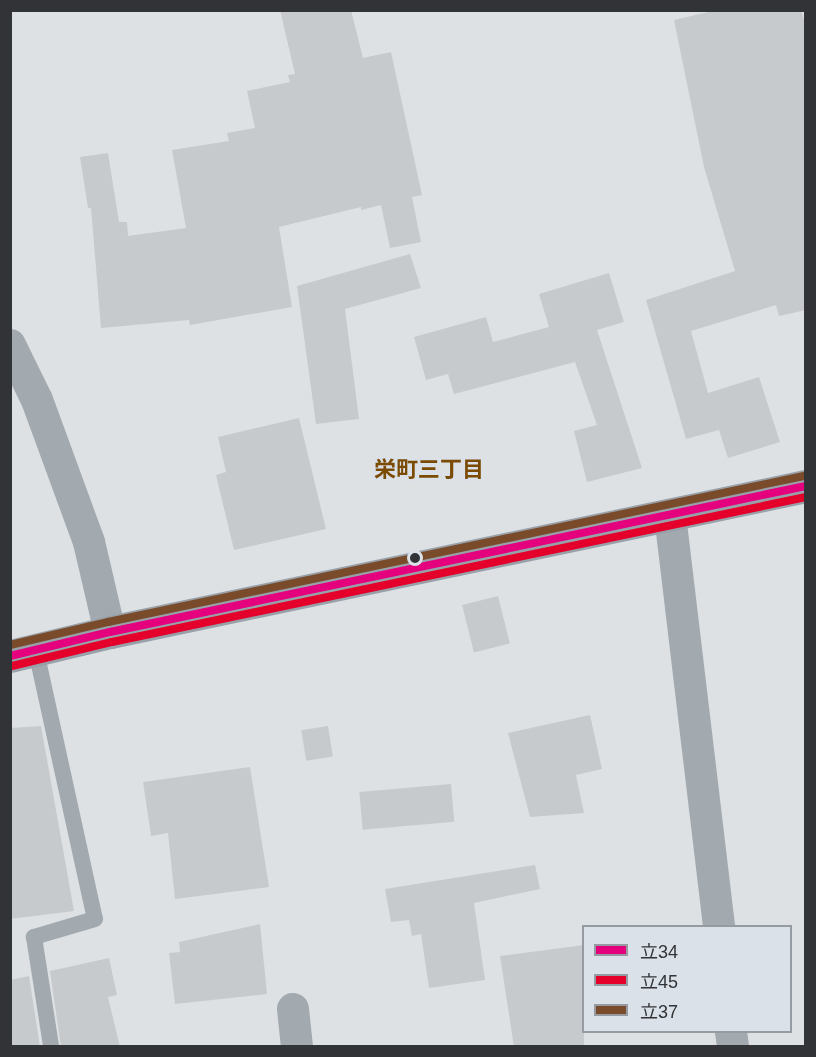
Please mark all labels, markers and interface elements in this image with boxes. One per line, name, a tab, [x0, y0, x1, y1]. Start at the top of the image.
district label: 栄町三丁目	[374, 457, 484, 483]
unlabelled marker	[409, 552, 421, 564]
legend	[582, 925, 792, 1033]
text: 立34	[640, 942, 678, 962]
text: 立45	[640, 972, 678, 992]
text: 立37	[640, 1002, 678, 1022]

